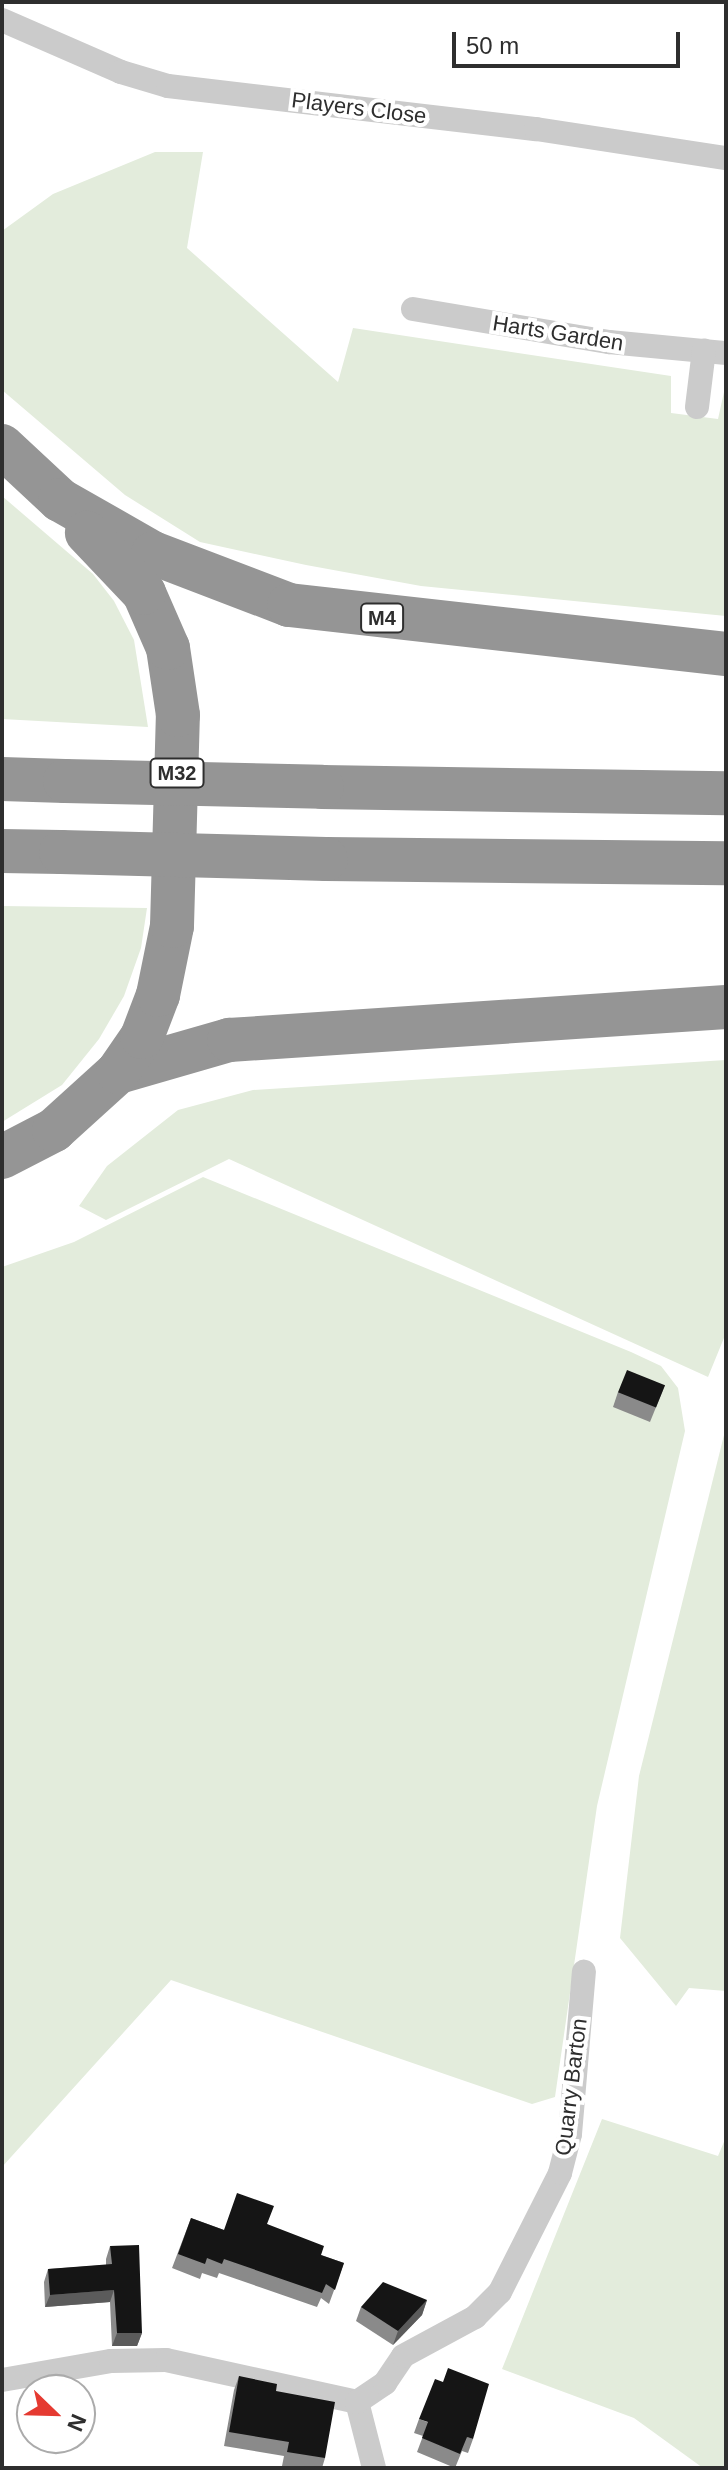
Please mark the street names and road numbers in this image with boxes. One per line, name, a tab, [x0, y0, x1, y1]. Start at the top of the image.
street label: Players Close	[290, 87, 428, 129]
street label: Harts Garden	[491, 310, 625, 356]
road number: M4	[360, 602, 404, 634]
road number: M32	[149, 757, 205, 789]
street label: Quarry Barton	[549, 2017, 593, 2157]

